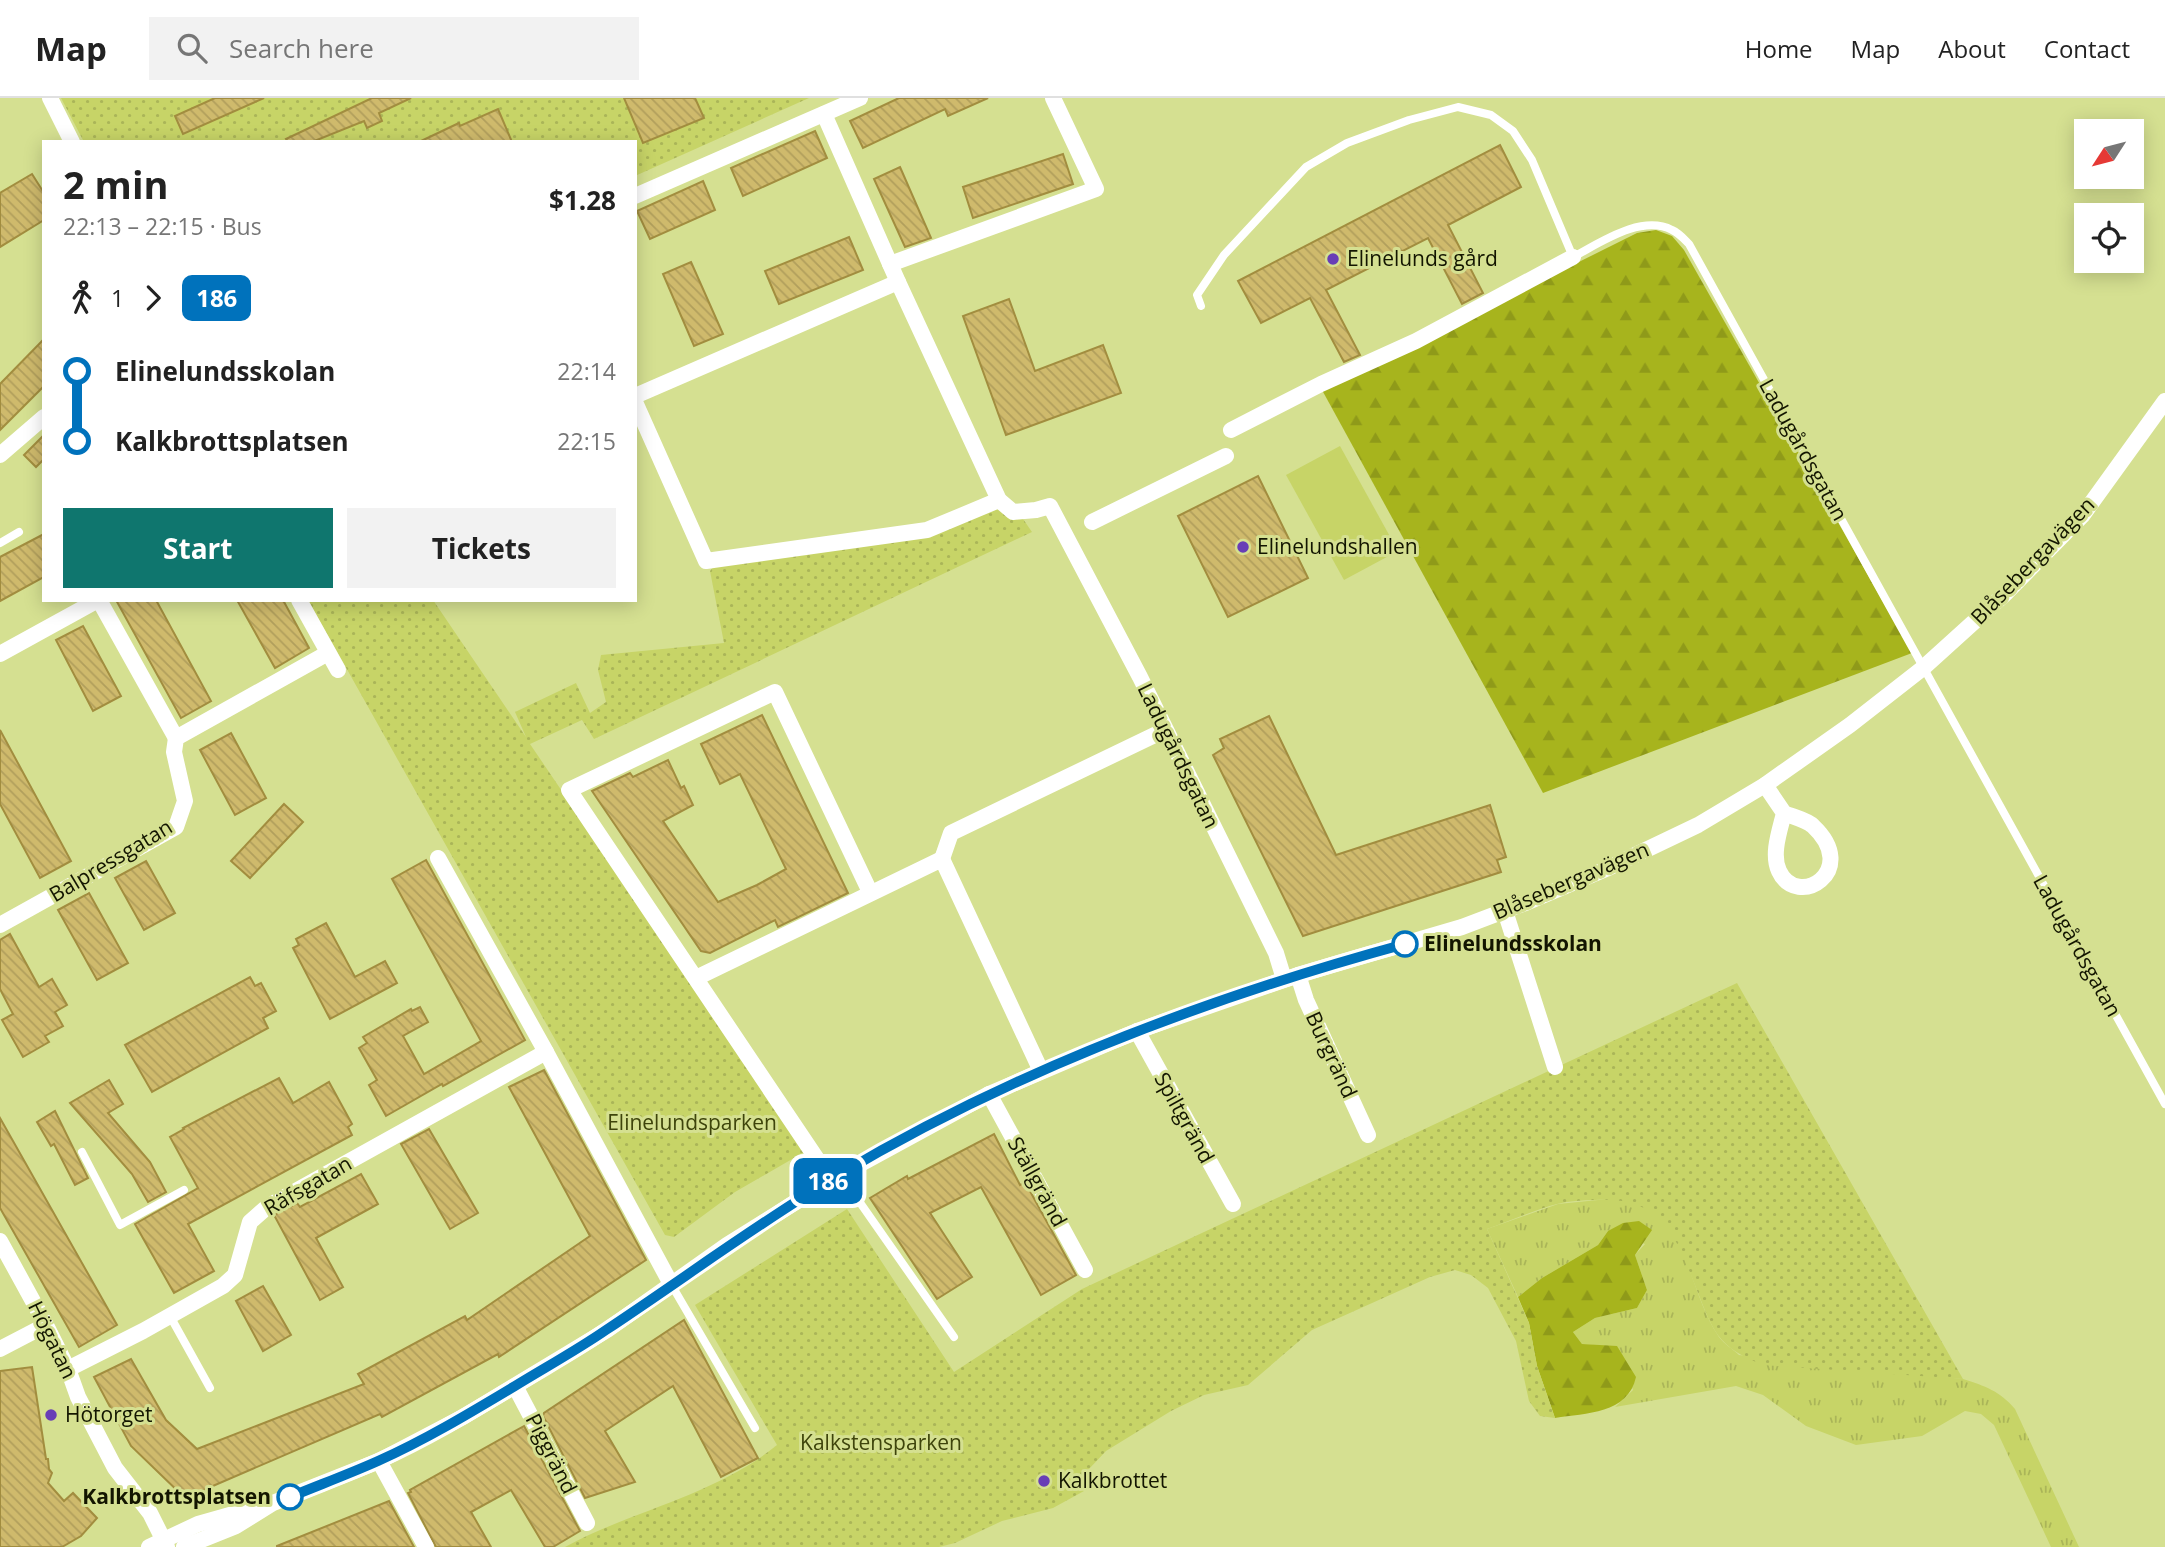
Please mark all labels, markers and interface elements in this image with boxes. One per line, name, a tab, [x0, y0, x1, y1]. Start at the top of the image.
search box	[149, 17, 639, 80]
text: Map	[35, 26, 107, 71]
icon: search	[173, 29, 211, 67]
text: Search here	[229, 30, 374, 66]
text: Home	[1745, 32, 1813, 65]
text: Map	[1851, 32, 1900, 65]
text: About	[1938, 32, 2006, 65]
text: Contact	[2044, 32, 2130, 65]
north arrow	[2074, 119, 2144, 189]
map controls	[2074, 119, 2144, 273]
text: 2 min	[63, 158, 168, 210]
text: $1.28	[549, 182, 616, 218]
button: locate	[2074, 203, 2144, 273]
text: 22:13 – 22:15 · Bus	[63, 210, 262, 242]
place label: Elinelunds gård	[1347, 244, 1498, 272]
marker: Elinelunds gård	[1325, 251, 1341, 267]
icon: walk	[63, 279, 101, 317]
icon: forward	[134, 279, 172, 317]
text: 186	[196, 281, 237, 314]
text: 1	[111, 282, 124, 314]
text: Elinelundsskolan	[115, 353, 335, 389]
text: 22:14	[557, 355, 616, 387]
street label: Ladugårdsgatan	[1753, 374, 1854, 525]
text: Kalkbrottsplatsen	[115, 423, 349, 459]
text: 22:15	[557, 425, 616, 457]
street label: Blåsebergavägen	[1964, 491, 2100, 630]
button: Start	[63, 508, 333, 588]
button: Tickets	[347, 508, 616, 588]
place label: Elinelundshallen	[1257, 532, 1418, 560]
marker: Elinelundshallen	[1235, 539, 1251, 555]
street label: Ladugårdsgatan	[1132, 678, 1226, 833]
street label: Balpressgatan	[44, 812, 177, 908]
street label: Blåsebergavägen	[1488, 835, 1653, 926]
street label: Ladugårdsgatan	[2027, 870, 2128, 1021]
place label: Elinelundsskolan	[1424, 929, 1602, 957]
marker: Elinelundsskolan	[1392, 931, 1418, 957]
street label: Burgränd	[1300, 1007, 1364, 1102]
street label: Spiltgränd	[1148, 1067, 1221, 1168]
park label: Elinelundsparken	[607, 1108, 777, 1136]
street label: Ställgränd	[1002, 1132, 1074, 1231]
street label: Räfsgatan	[259, 1149, 356, 1221]
line badge: 186	[788, 1158, 868, 1204]
text: 186	[807, 1164, 849, 1197]
street label: Högatan	[22, 1296, 84, 1383]
place label: Hötorget	[65, 1400, 153, 1428]
marker: Hötorget	[43, 1407, 59, 1423]
street label: Piggränd	[520, 1409, 584, 1499]
park label: Kalkstensparken	[800, 1428, 962, 1456]
place label: Kalkbrottet	[1058, 1466, 1167, 1494]
marker: Kalkbrottet	[1036, 1473, 1052, 1489]
place label: Kalkbrottsplatsen	[82, 1482, 271, 1510]
marker: Kalkbrottsplatsen	[277, 1484, 303, 1510]

